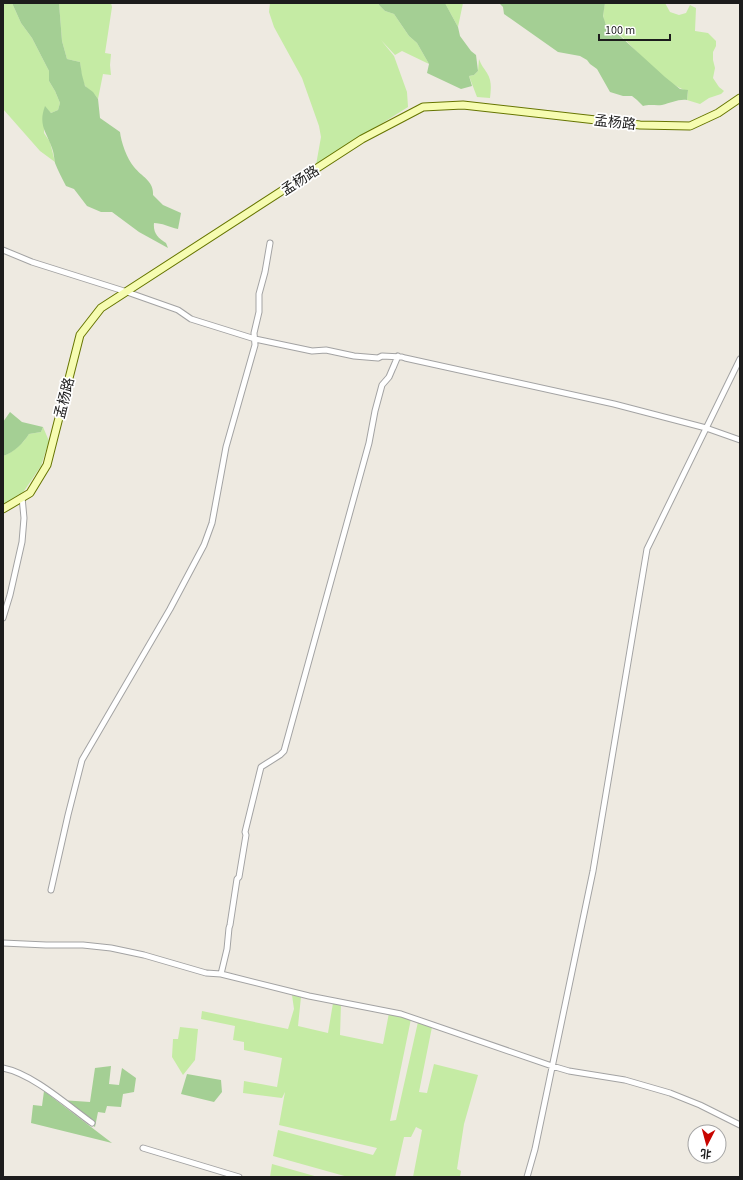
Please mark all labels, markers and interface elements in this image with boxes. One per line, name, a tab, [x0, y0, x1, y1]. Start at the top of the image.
scale bar	[599, 16, 670, 42]
text: 100 m	[605, 22, 635, 39]
street label: 孟杨路	[593, 111, 637, 135]
street label: 孟杨路	[277, 161, 324, 201]
street label: 孟杨路	[50, 375, 80, 421]
north arrow	[687, 1124, 727, 1164]
text: 北	[700, 1145, 712, 1161]

